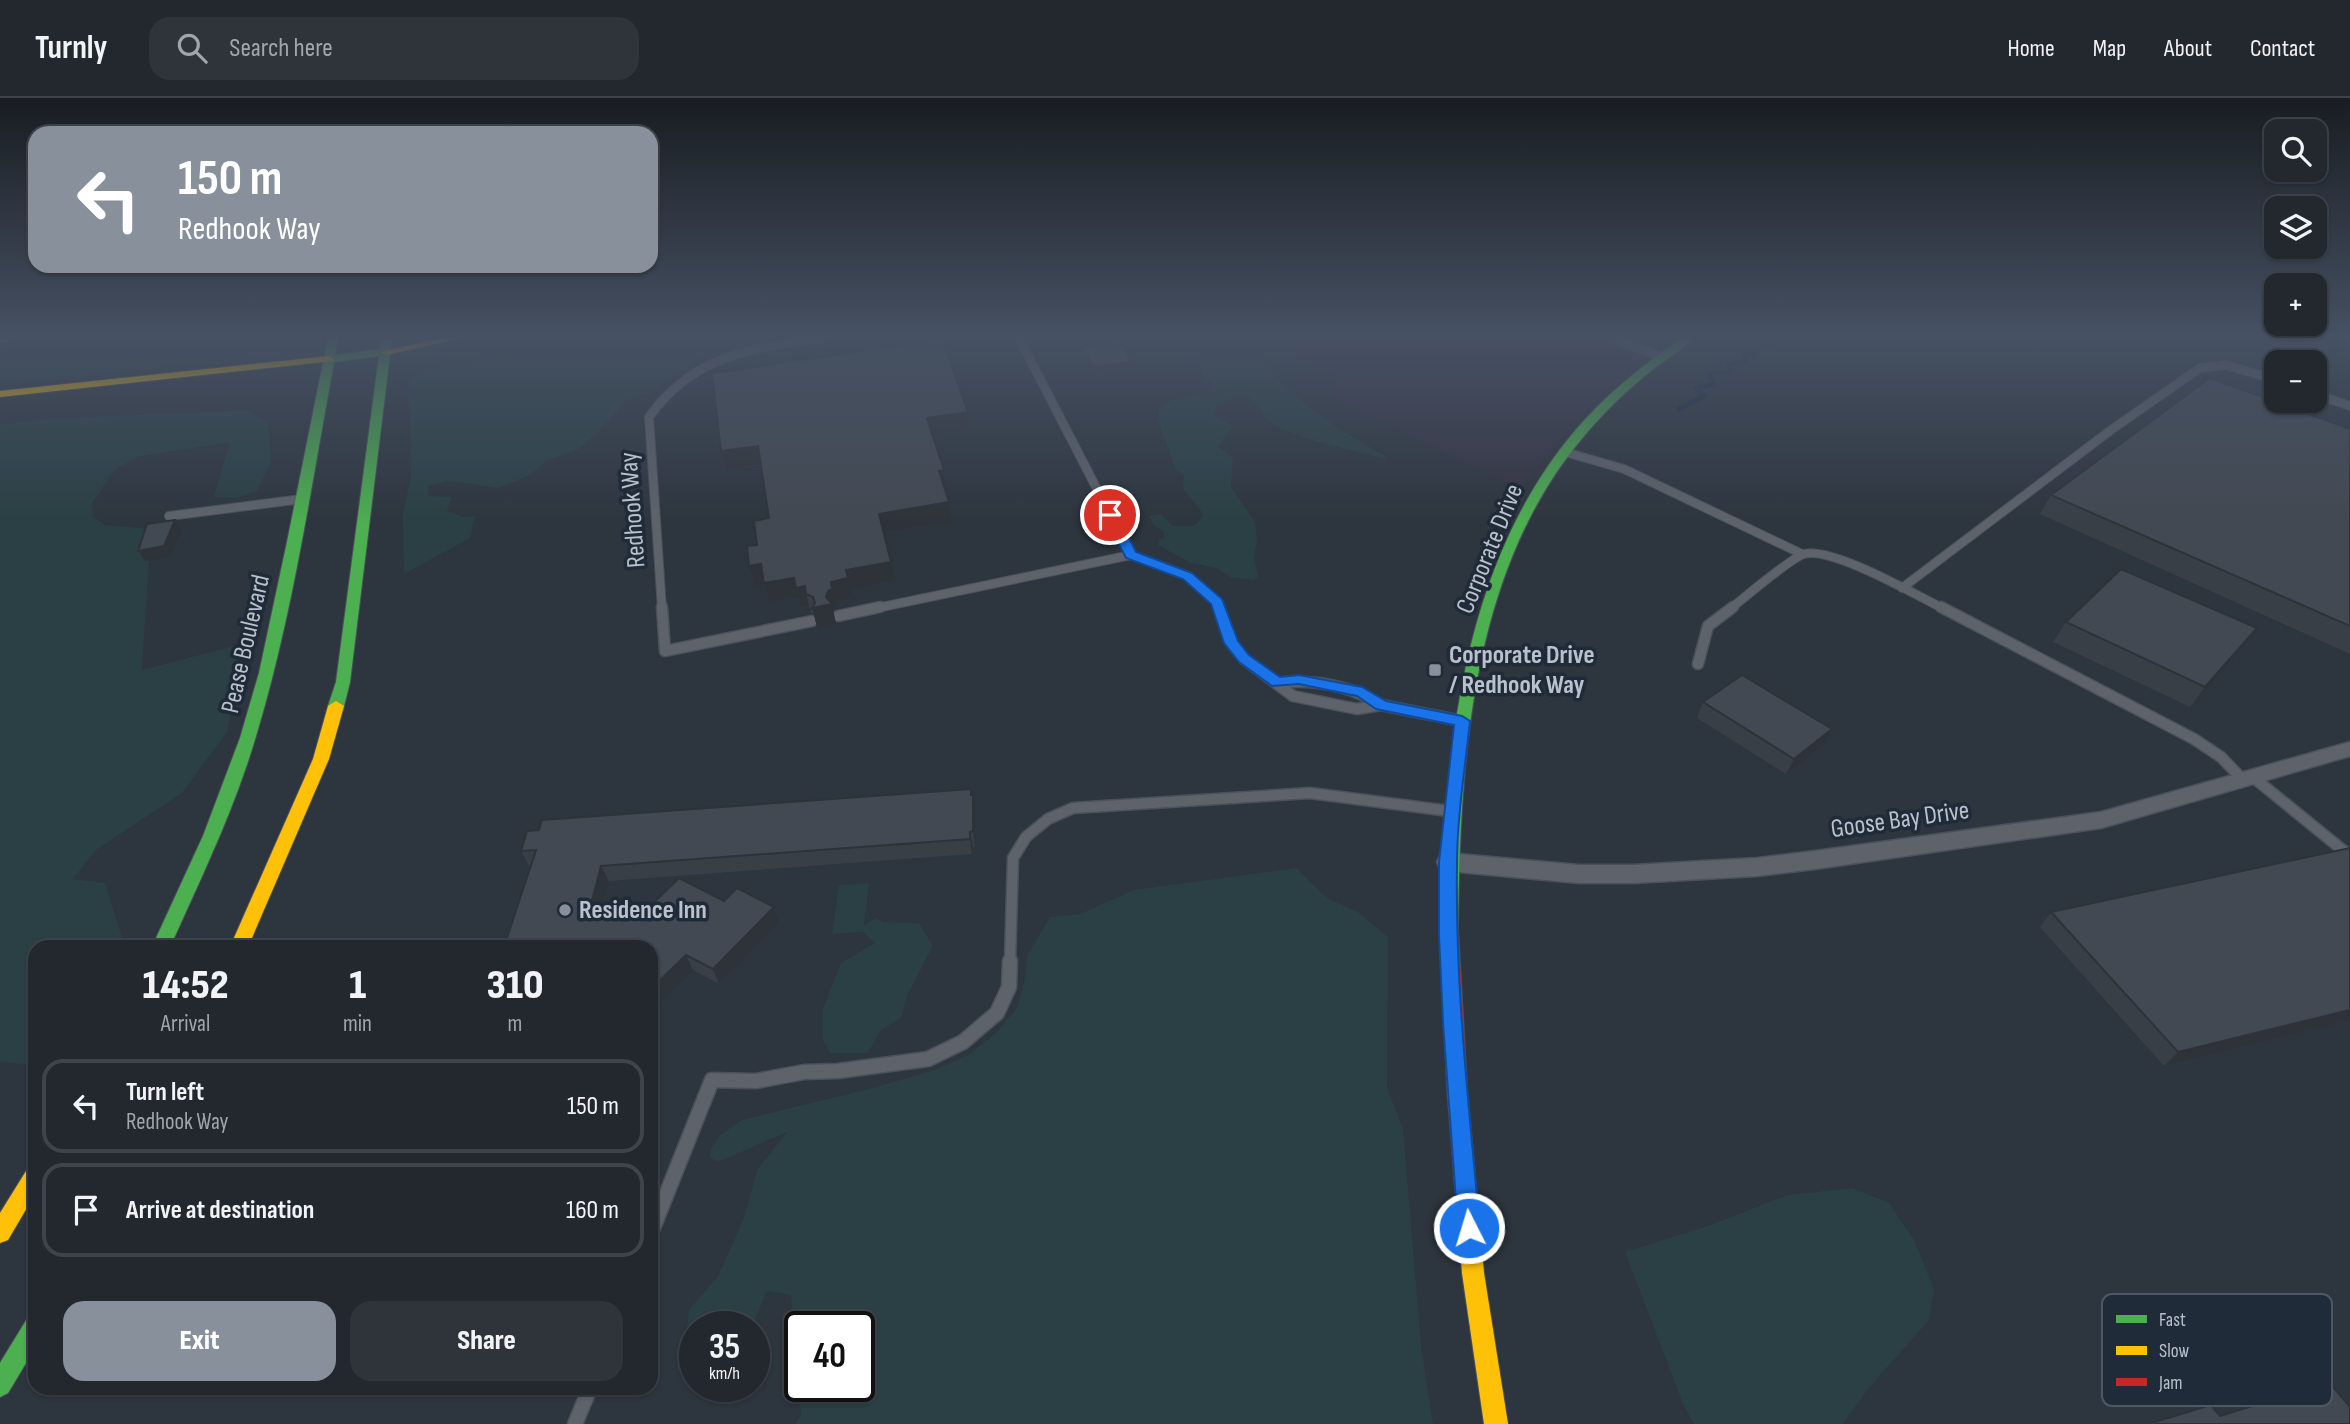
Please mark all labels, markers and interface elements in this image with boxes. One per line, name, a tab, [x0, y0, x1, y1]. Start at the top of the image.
search box	[149, 17, 639, 80]
text: Turnly	[35, 28, 107, 68]
icon: search	[173, 29, 211, 67]
text: Search here	[229, 33, 333, 64]
text: Home	[2007, 34, 2055, 63]
text: Map	[2093, 34, 2126, 63]
text: About	[2164, 34, 2212, 63]
text: Contact	[2250, 34, 2315, 63]
map controls	[2264, 119, 2327, 413]
button: search	[2264, 119, 2327, 182]
text: 150 m	[178, 150, 282, 209]
icon: left	[63, 154, 154, 245]
button: layers	[2264, 196, 2327, 259]
text: Redhook Way	[178, 210, 321, 249]
button: +	[2264, 273, 2327, 336]
button: −	[2264, 350, 2327, 413]
street label: Redhook Way	[613, 451, 653, 569]
street label: Corporate Drive	[1450, 480, 1530, 618]
pin	[1080, 485, 1140, 545]
icon: arrive	[1091, 496, 1129, 534]
street label: Pease Boulevard	[215, 572, 277, 716]
place label: Corporate Drive / Redhook Way	[1449, 640, 1595, 701]
marker: Corporate Drive / Redhook Way	[1427, 662, 1443, 678]
street label: Goose Bay Drive	[1829, 795, 1971, 845]
place label: Residence Inn	[579, 895, 707, 926]
marker: Residence Inn	[557, 902, 573, 918]
text: 14:52	[142, 960, 229, 1011]
text: 1	[349, 960, 366, 1011]
text: 310	[486, 960, 544, 1011]
text: Arrival	[161, 1010, 210, 1038]
text: min	[343, 1010, 372, 1038]
text: m	[508, 1010, 522, 1038]
text: Turn left	[126, 1077, 204, 1108]
icon: left	[67, 1087, 105, 1125]
text: 150 m	[567, 1091, 619, 1122]
text: Redhook Way	[126, 1108, 229, 1136]
icon: arrive	[67, 1191, 105, 1229]
position arrow	[1432, 1191, 1506, 1265]
text: Arrive at destination	[126, 1195, 314, 1226]
text: 160 m	[566, 1195, 619, 1226]
legend	[2102, 1294, 2332, 1406]
button: Exit	[63, 1301, 336, 1381]
button: Share	[350, 1301, 623, 1381]
text: Fast	[2159, 1309, 2186, 1332]
speed limit sign: 40	[784, 1311, 875, 1402]
text: 35	[709, 1326, 740, 1369]
text: Slow	[2159, 1340, 2189, 1363]
text: km/h	[709, 1363, 740, 1384]
text: Jam	[2158, 1372, 2182, 1395]

